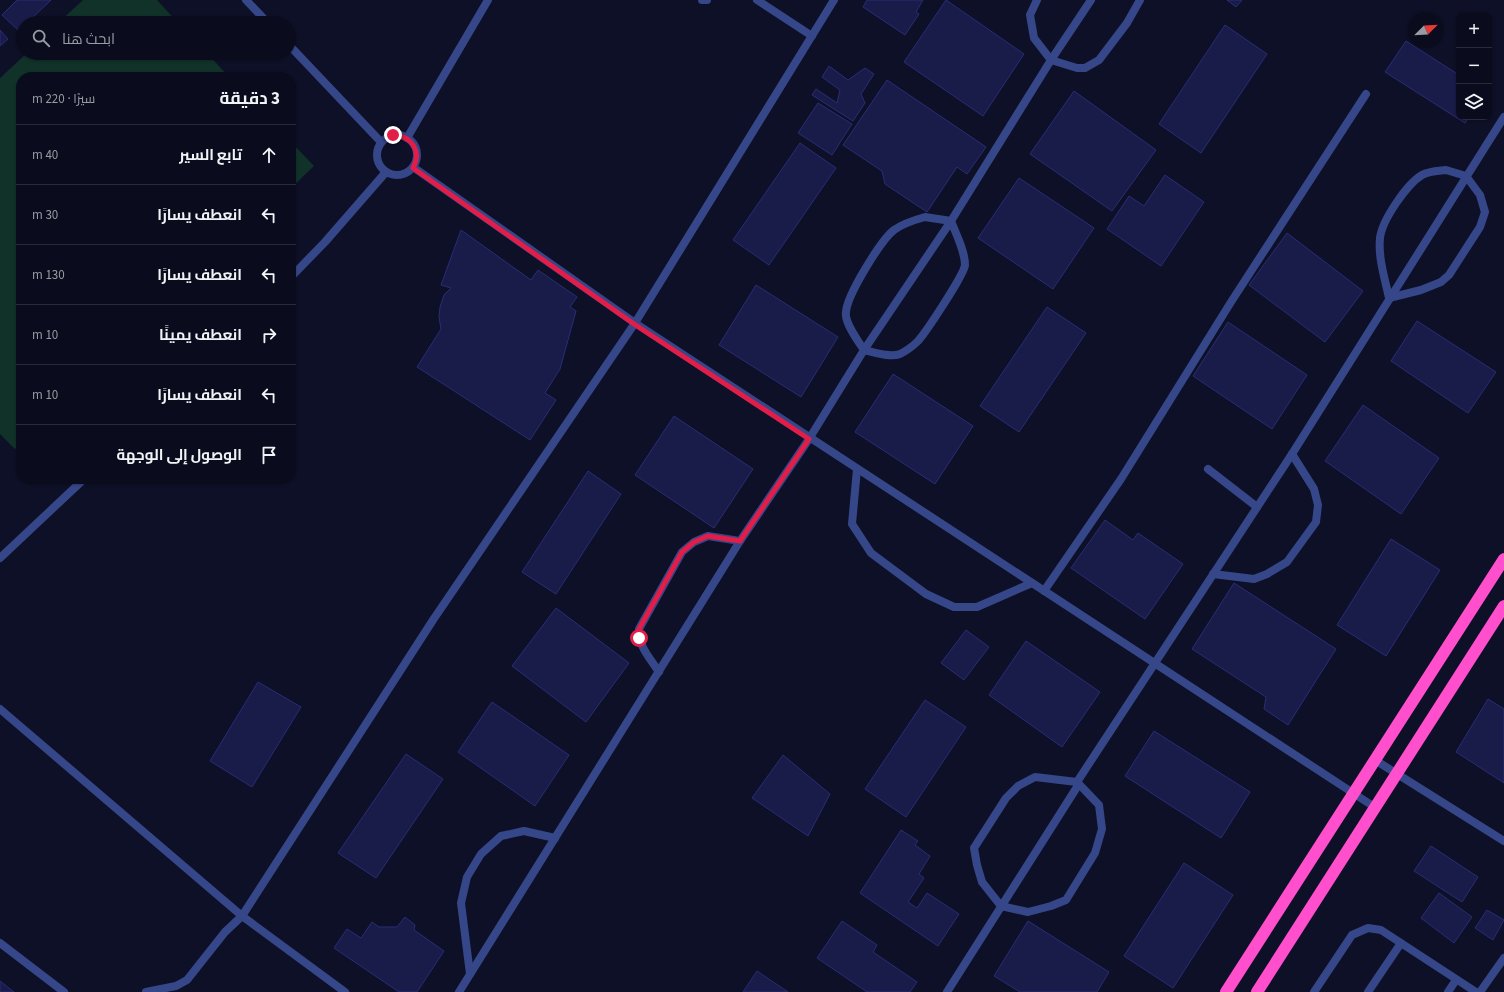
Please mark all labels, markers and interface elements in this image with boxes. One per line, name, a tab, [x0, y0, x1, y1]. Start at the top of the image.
north arrow	[1408, 12, 1444, 48]
map controls	[1456, 12, 1492, 120]
button: +	[1456, 12, 1492, 48]
search box	[16, 16, 296, 60]
icon: search	[30, 27, 52, 49]
text: ابحث هنا	[62, 29, 115, 50]
button: −	[1456, 48, 1492, 84]
button: layers	[1456, 84, 1492, 120]
text: 3 دقيقة	[220, 87, 280, 111]
text: سيرًا · 220 m	[32, 90, 95, 108]
route end	[384, 126, 402, 144]
icon: ahead	[258, 144, 280, 166]
text: تابع السير	[179, 145, 242, 166]
text: 40 m	[32, 146, 58, 164]
icon: left	[258, 204, 280, 226]
text: انعطف يسارًا	[157, 205, 242, 226]
text: 30 m	[32, 206, 58, 224]
icon: left	[258, 264, 280, 286]
text: انعطف يسارًا	[157, 265, 242, 286]
text: 130 m	[32, 266, 65, 284]
icon: right	[258, 324, 280, 346]
text: انعطف يمينًا	[159, 325, 242, 346]
text: 10 m	[32, 326, 58, 344]
icon: left	[258, 384, 280, 406]
text: انعطف يسارًا	[157, 385, 242, 406]
text: 10 m	[32, 386, 58, 404]
icon: arrive	[258, 444, 280, 466]
text: الوصول إلى الوجهة	[116, 445, 242, 466]
route start	[630, 629, 648, 647]

